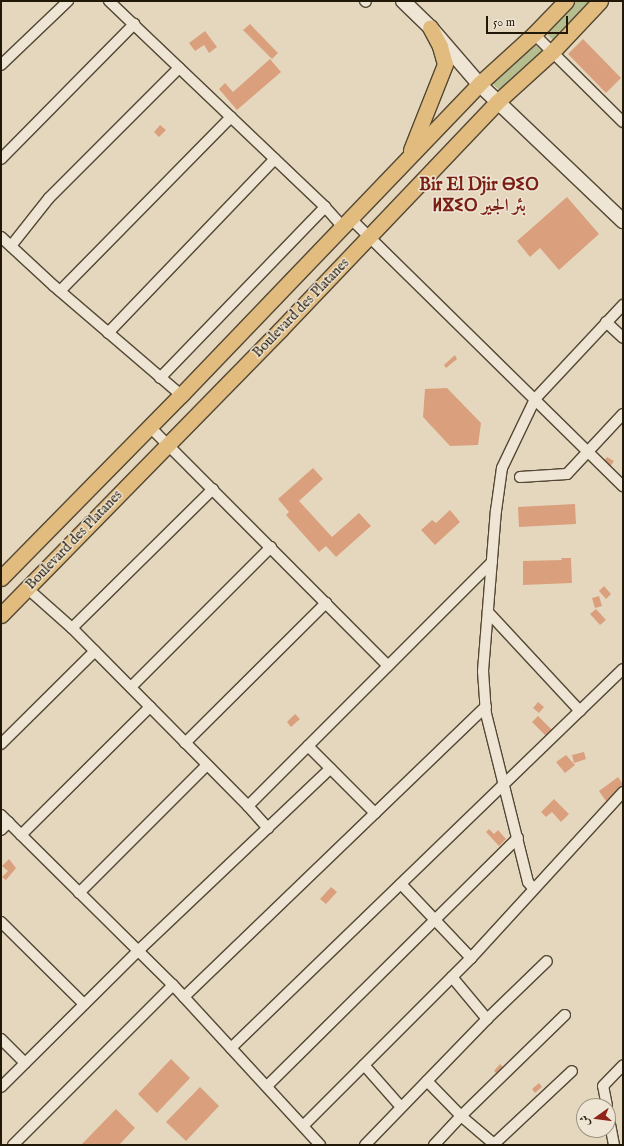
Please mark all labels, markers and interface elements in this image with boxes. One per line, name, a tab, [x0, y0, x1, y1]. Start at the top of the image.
scale bar	[488, 8, 570, 34]
text: 50 m	[493, 15, 515, 30]
district label: Bir El Djir ⴱⵉⵔ ⵍⴵⵉⵔ بئر الجير	[419, 176, 539, 218]
street label: Boulevard des Platanes	[249, 255, 353, 361]
street label: Boulevard des Platanes	[22, 487, 126, 593]
north arrow	[576, 1098, 616, 1138]
text: ش	[577, 1114, 593, 1128]

